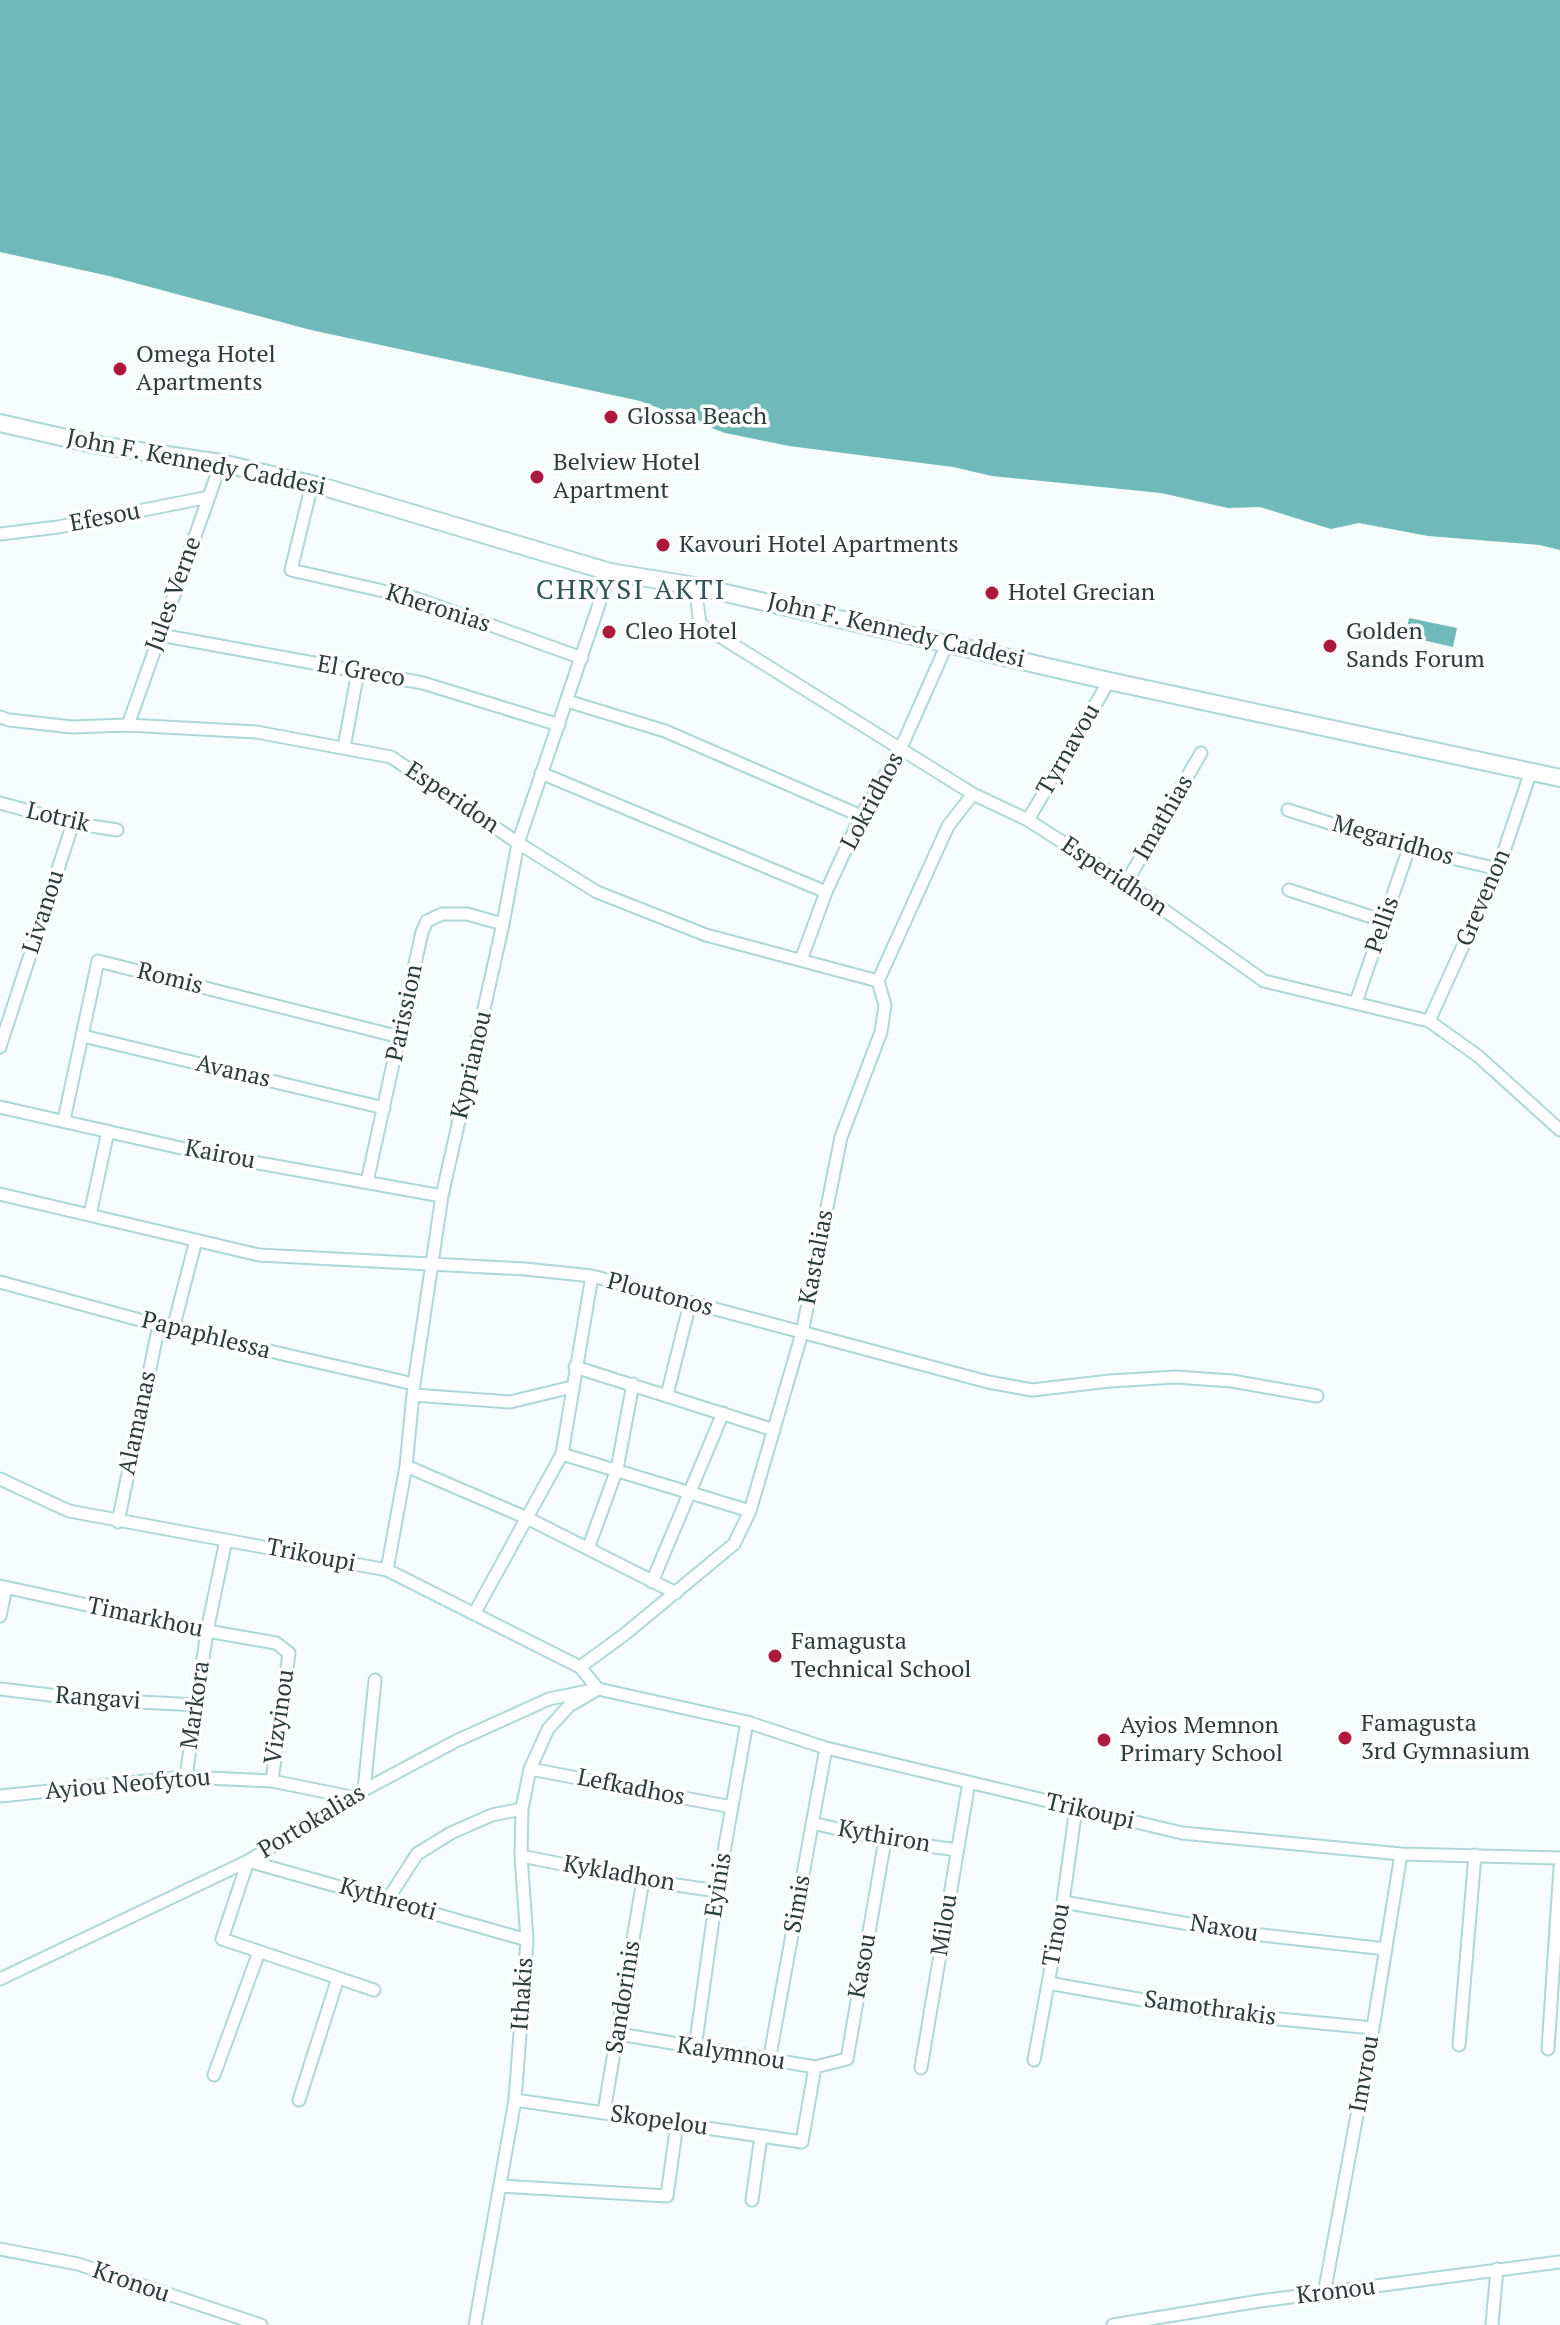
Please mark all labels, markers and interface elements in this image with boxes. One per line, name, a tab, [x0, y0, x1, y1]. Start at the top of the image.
place label: Omega Hotel Apartments	[136, 341, 276, 397]
marker: Omega Hotel Apartments	[111, 360, 129, 378]
place label: Glossa Beach	[627, 403, 767, 431]
marker: Glossa Beach	[602, 408, 620, 426]
street label: John F. Kennedy Caddesi	[64, 424, 328, 502]
place label: Belview Hotel Apartment	[553, 449, 700, 505]
marker: Belview Hotel Apartment	[528, 468, 546, 486]
street label: Efesou	[67, 497, 143, 539]
place label: Kavouri Hotel Apartments	[679, 531, 959, 559]
street label: Jules Verne	[140, 533, 208, 655]
marker: Kavouri Hotel Apartments	[654, 536, 672, 554]
district label: CHRYSI AKTI	[536, 574, 726, 608]
street label: Kheronias	[382, 579, 494, 639]
place label: Hotel Grecian	[1008, 579, 1155, 607]
marker: Hotel Grecian	[983, 584, 1001, 602]
street label: John F. Kennedy Caddesi	[764, 587, 1028, 675]
place label: Cleo Hotel	[625, 618, 738, 646]
place label: Golden Sands Forum	[1346, 618, 1485, 674]
marker: Cleo Hotel	[600, 623, 618, 641]
marker: Golden Sands Forum	[1321, 637, 1339, 655]
street label: El Greco	[315, 650, 407, 694]
street label: Tyrnavou	[1031, 699, 1107, 801]
street label: Lokridhos	[835, 747, 911, 855]
street label: Esperidon	[399, 756, 505, 840]
street label: Imathias	[1128, 770, 1200, 866]
street label: Lotrik	[24, 797, 92, 839]
street label: Megaridhos	[1329, 810, 1457, 872]
street label: Esperidhon	[1056, 831, 1172, 923]
street label: Grevenon	[1451, 845, 1517, 951]
street label: Livanou	[17, 867, 71, 957]
street label: Pellis	[1360, 893, 1406, 957]
street label: Romis	[134, 957, 206, 1001]
street label: Parission	[381, 962, 429, 1064]
street label: Kyprianou	[446, 1008, 498, 1122]
street label: Avanas	[193, 1049, 273, 1095]
street label: Kairou	[182, 1134, 258, 1176]
street label: Kastalias	[794, 1207, 840, 1307]
street label: Ploutonos	[604, 1267, 716, 1323]
street label: Papaphlessa	[138, 1306, 274, 1366]
street label: Alamanas	[113, 1368, 163, 1478]
street label: Trikoupi	[264, 1533, 358, 1579]
street label: Timarkhou	[84, 1592, 206, 1644]
place label: Famagusta Technical School	[791, 1628, 971, 1684]
marker: Famagusta Technical School	[766, 1647, 784, 1665]
street label: Markora	[176, 1659, 216, 1751]
street label: Vizyinou	[259, 1668, 301, 1766]
street label: Rangavi	[54, 1682, 142, 1716]
place label: Famagusta 3rd Gymnasium	[1361, 1710, 1530, 1766]
place label: Ayios Memnon Primary School	[1120, 1712, 1283, 1768]
marker: Famagusta 3rd Gymnasium	[1336, 1729, 1354, 1747]
marker: Ayios Memnon Primary School	[1095, 1731, 1113, 1749]
street label: Ayiou Neofytou	[44, 1763, 212, 1807]
street label: Lefkadhos	[575, 1763, 687, 1813]
street label: Portokalias	[253, 1779, 371, 1865]
street label: Trikoupi	[1043, 1788, 1137, 1836]
street label: Kythiron	[836, 1815, 932, 1859]
street label: Kykladhon	[561, 1850, 677, 1898]
street label: Eyinis	[700, 1851, 738, 1919]
street label: Kythreoti	[336, 1872, 440, 1928]
street label: Simis	[779, 1873, 817, 1935]
street label: Milou	[926, 1892, 964, 1958]
street label: Tinou	[1037, 1901, 1077, 1969]
street label: Naxou	[1188, 1909, 1260, 1949]
street label: Kasou	[843, 1931, 883, 2001]
street label: Sandorinis	[601, 1938, 647, 2056]
street label: Ithakis	[506, 1956, 540, 2032]
street label: Samothrakis	[1142, 1985, 1278, 2033]
street label: Kalymnou	[675, 2031, 787, 2077]
street label: Imvrou	[1344, 2033, 1386, 2115]
street label: Skopelou	[608, 2100, 710, 2142]
street label: Kronou	[89, 2256, 173, 2310]
street label: Kronou	[1295, 2273, 1377, 2311]

